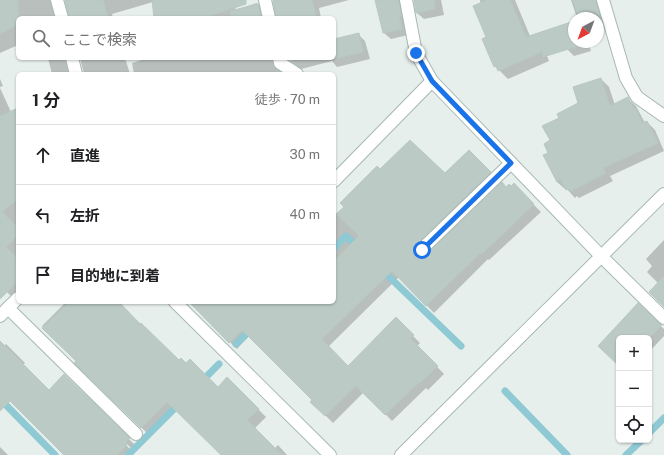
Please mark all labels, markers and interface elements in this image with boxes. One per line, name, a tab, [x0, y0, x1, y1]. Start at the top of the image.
north arrow	[568, 12, 604, 48]
search box	[16, 16, 336, 60]
icon: search	[30, 27, 52, 49]
text: ここで検索	[62, 31, 137, 48]
route end	[407, 44, 425, 62]
text: 1 分	[32, 90, 60, 110]
text: 徒歩 · 70 m	[255, 92, 320, 107]
icon: ahead	[32, 144, 54, 166]
text: 直進	[70, 147, 100, 164]
text: 30 m	[290, 147, 320, 162]
icon: left	[32, 204, 54, 226]
text: 左折	[70, 207, 100, 224]
text: 40 m	[289, 207, 320, 222]
route start	[413, 241, 431, 259]
icon: arrive	[32, 264, 54, 286]
text: 目的地に到着	[70, 267, 160, 284]
map controls	[616, 335, 652, 443]
button: +	[616, 335, 652, 371]
button: −	[616, 371, 652, 407]
button: locate	[616, 407, 652, 443]

